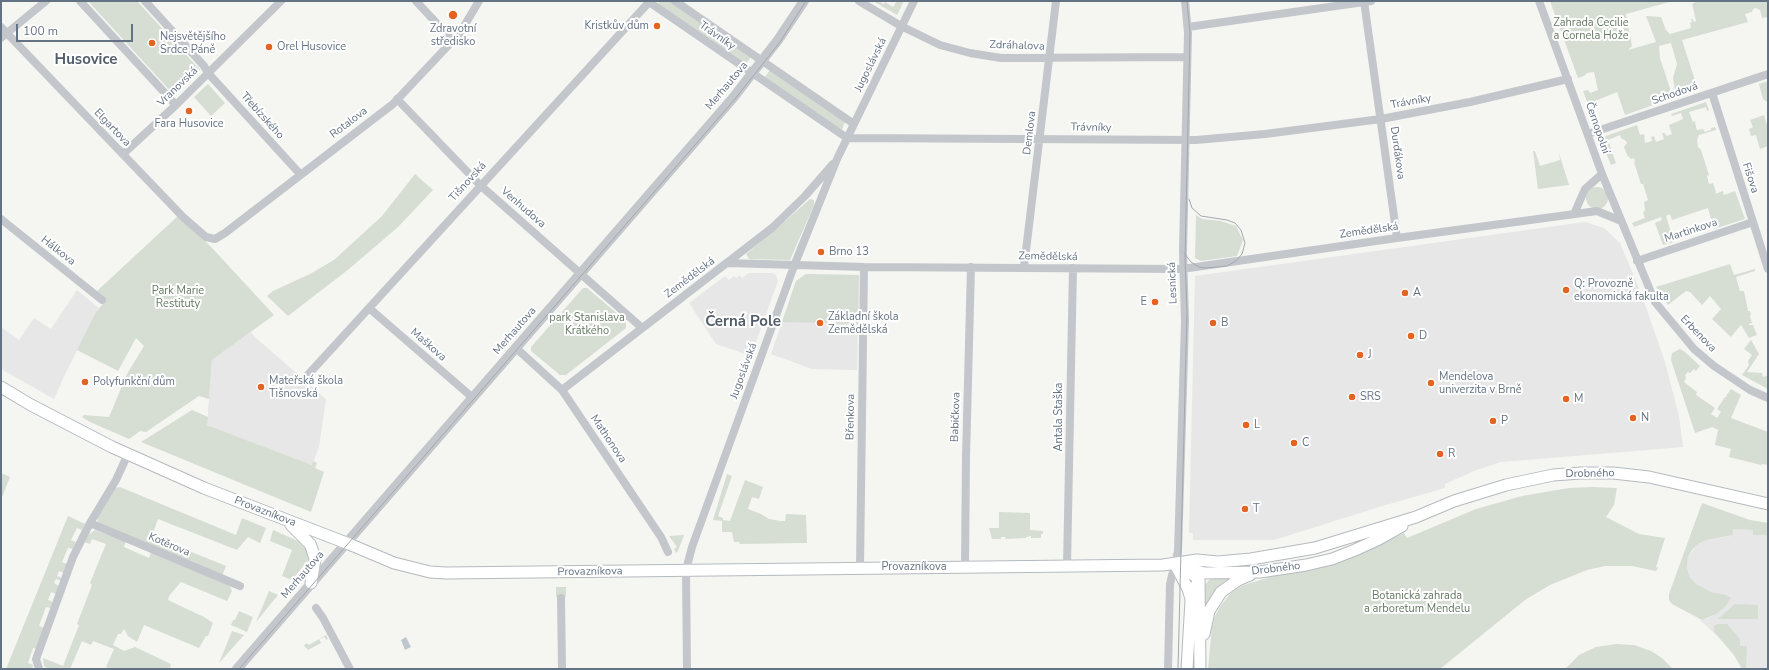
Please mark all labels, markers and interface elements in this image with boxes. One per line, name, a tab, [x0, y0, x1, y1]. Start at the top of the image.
marker: Zdravotní středisko	[447, 9, 459, 21]
scale bar	[18, 16, 135, 42]
park label: Zahrada Cecilie a Cornela Hože	[1553, 16, 1629, 42]
place label: Kristkův dům	[584, 19, 649, 33]
street label: Trávníky	[696, 19, 738, 53]
marker: Kristkův dům	[652, 21, 662, 31]
place label: Zdravotní středisko	[430, 22, 476, 48]
text: 100 m	[23, 23, 58, 39]
place label: Nejsvětějšího Srdce Páně	[160, 30, 226, 56]
street label: Jugoslávská	[852, 36, 890, 94]
marker: Nejsvětějšího Srdce Páně	[147, 38, 157, 48]
street label: Zdráhalova	[989, 38, 1045, 54]
place label: Orel Husovice	[277, 40, 346, 54]
marker: Orel Husovice	[264, 42, 274, 52]
district label: Husovice	[55, 51, 117, 69]
street label: Merhautova	[703, 59, 751, 113]
street label: Vranovská	[155, 65, 201, 109]
street label: Schodová	[1650, 80, 1700, 108]
street label: Třebízského	[238, 90, 286, 142]
street label: Trávníky	[1390, 92, 1432, 112]
street label: Černopolní	[1582, 100, 1612, 156]
street label: Rotalova	[328, 105, 370, 141]
street label: Elgartova	[91, 106, 133, 150]
marker: Fara Husovice	[184, 106, 194, 116]
street label: Demlova	[1021, 110, 1039, 156]
place label: Fara Husovice	[154, 117, 224, 131]
street label: Trávníky	[1070, 121, 1112, 135]
street label: Durďákova	[1387, 126, 1407, 180]
street label: Tišnovská	[447, 159, 489, 205]
street label: Fišova	[1739, 161, 1761, 195]
street label: Venhudova	[498, 185, 548, 231]
street label: Martinkova	[1663, 216, 1719, 246]
street label: Zemědělská	[1339, 220, 1399, 242]
street label: Hálkova	[38, 233, 78, 269]
place label: Brno 13	[829, 245, 869, 259]
marker: Brno 13	[816, 247, 826, 257]
street label: Zemědělská	[1018, 250, 1078, 264]
street label: Zemědělská	[662, 255, 718, 301]
street label: Lesnická	[1166, 262, 1180, 304]
place label: Q: Provozně ekonomická fakulta	[1574, 277, 1669, 303]
park label: Park Marie Restituty	[152, 284, 204, 310]
marker: Q: Provozně ekonomická fakulta	[1561, 285, 1571, 295]
place label: A	[1413, 286, 1421, 300]
marker: A	[1400, 288, 1410, 298]
place label: E	[1141, 295, 1147, 309]
marker: E	[1150, 297, 1160, 307]
street label: Merhautova	[491, 305, 539, 357]
place label: Základní škola Zemědělská	[828, 310, 899, 336]
park label: park Stanislava Krátkého	[549, 311, 625, 337]
district label: Černá Pole	[705, 313, 781, 331]
street label: Erbenova	[1677, 313, 1719, 355]
place label: B	[1221, 316, 1228, 330]
marker: Základní škola Zemědělská	[815, 318, 825, 328]
marker: B	[1208, 318, 1218, 328]
street label: Maškova	[407, 326, 449, 364]
place label: D	[1419, 329, 1427, 343]
marker: D	[1406, 331, 1416, 341]
street label: Jugoslávská	[728, 341, 760, 401]
place label: J	[1368, 348, 1372, 362]
marker: J	[1355, 350, 1365, 360]
place label: Mendelova univerzita v Brně	[1439, 370, 1521, 396]
place label: Mateřská škola Tišnovská	[269, 374, 343, 400]
place label: Polyfunkční dům	[93, 375, 175, 389]
marker: Polyfunkční dům	[80, 377, 90, 387]
marker: Mendelova univerzita v Brně	[1426, 378, 1436, 388]
marker: Mateřská škola Tišnovská	[256, 382, 266, 392]
street label: Antala Staška	[1052, 383, 1066, 451]
place label: SRS	[1360, 390, 1381, 404]
street label: Babičkova	[949, 392, 963, 442]
marker: SRS	[1347, 392, 1357, 402]
place label: M	[1574, 392, 1583, 406]
street label: Břenkova	[844, 394, 858, 440]
marker: M	[1561, 394, 1571, 404]
place label: N	[1641, 411, 1649, 425]
street label: Mathonova	[587, 412, 629, 466]
marker: N	[1628, 413, 1638, 423]
place label: P	[1501, 414, 1508, 428]
marker: P	[1488, 416, 1498, 426]
place label: L	[1254, 418, 1260, 432]
marker: L	[1241, 420, 1251, 430]
place label: C	[1302, 436, 1309, 450]
marker: C	[1289, 438, 1299, 448]
place label: R	[1448, 447, 1455, 461]
marker: R	[1435, 449, 1445, 459]
street label: Drobného	[1565, 467, 1615, 481]
street label: Provazníkova	[232, 494, 298, 530]
place label: T	[1253, 502, 1260, 516]
marker: T	[1240, 504, 1250, 514]
street label: Kotěrova	[146, 530, 192, 560]
street label: Merhautova	[279, 549, 327, 601]
street label: Drobného	[1251, 559, 1301, 579]
street label: Provazníkova	[882, 560, 946, 574]
street label: Provazníkova	[557, 565, 623, 579]
park label: Botanická zahrada a arboretum Mendelu	[1364, 589, 1470, 615]

